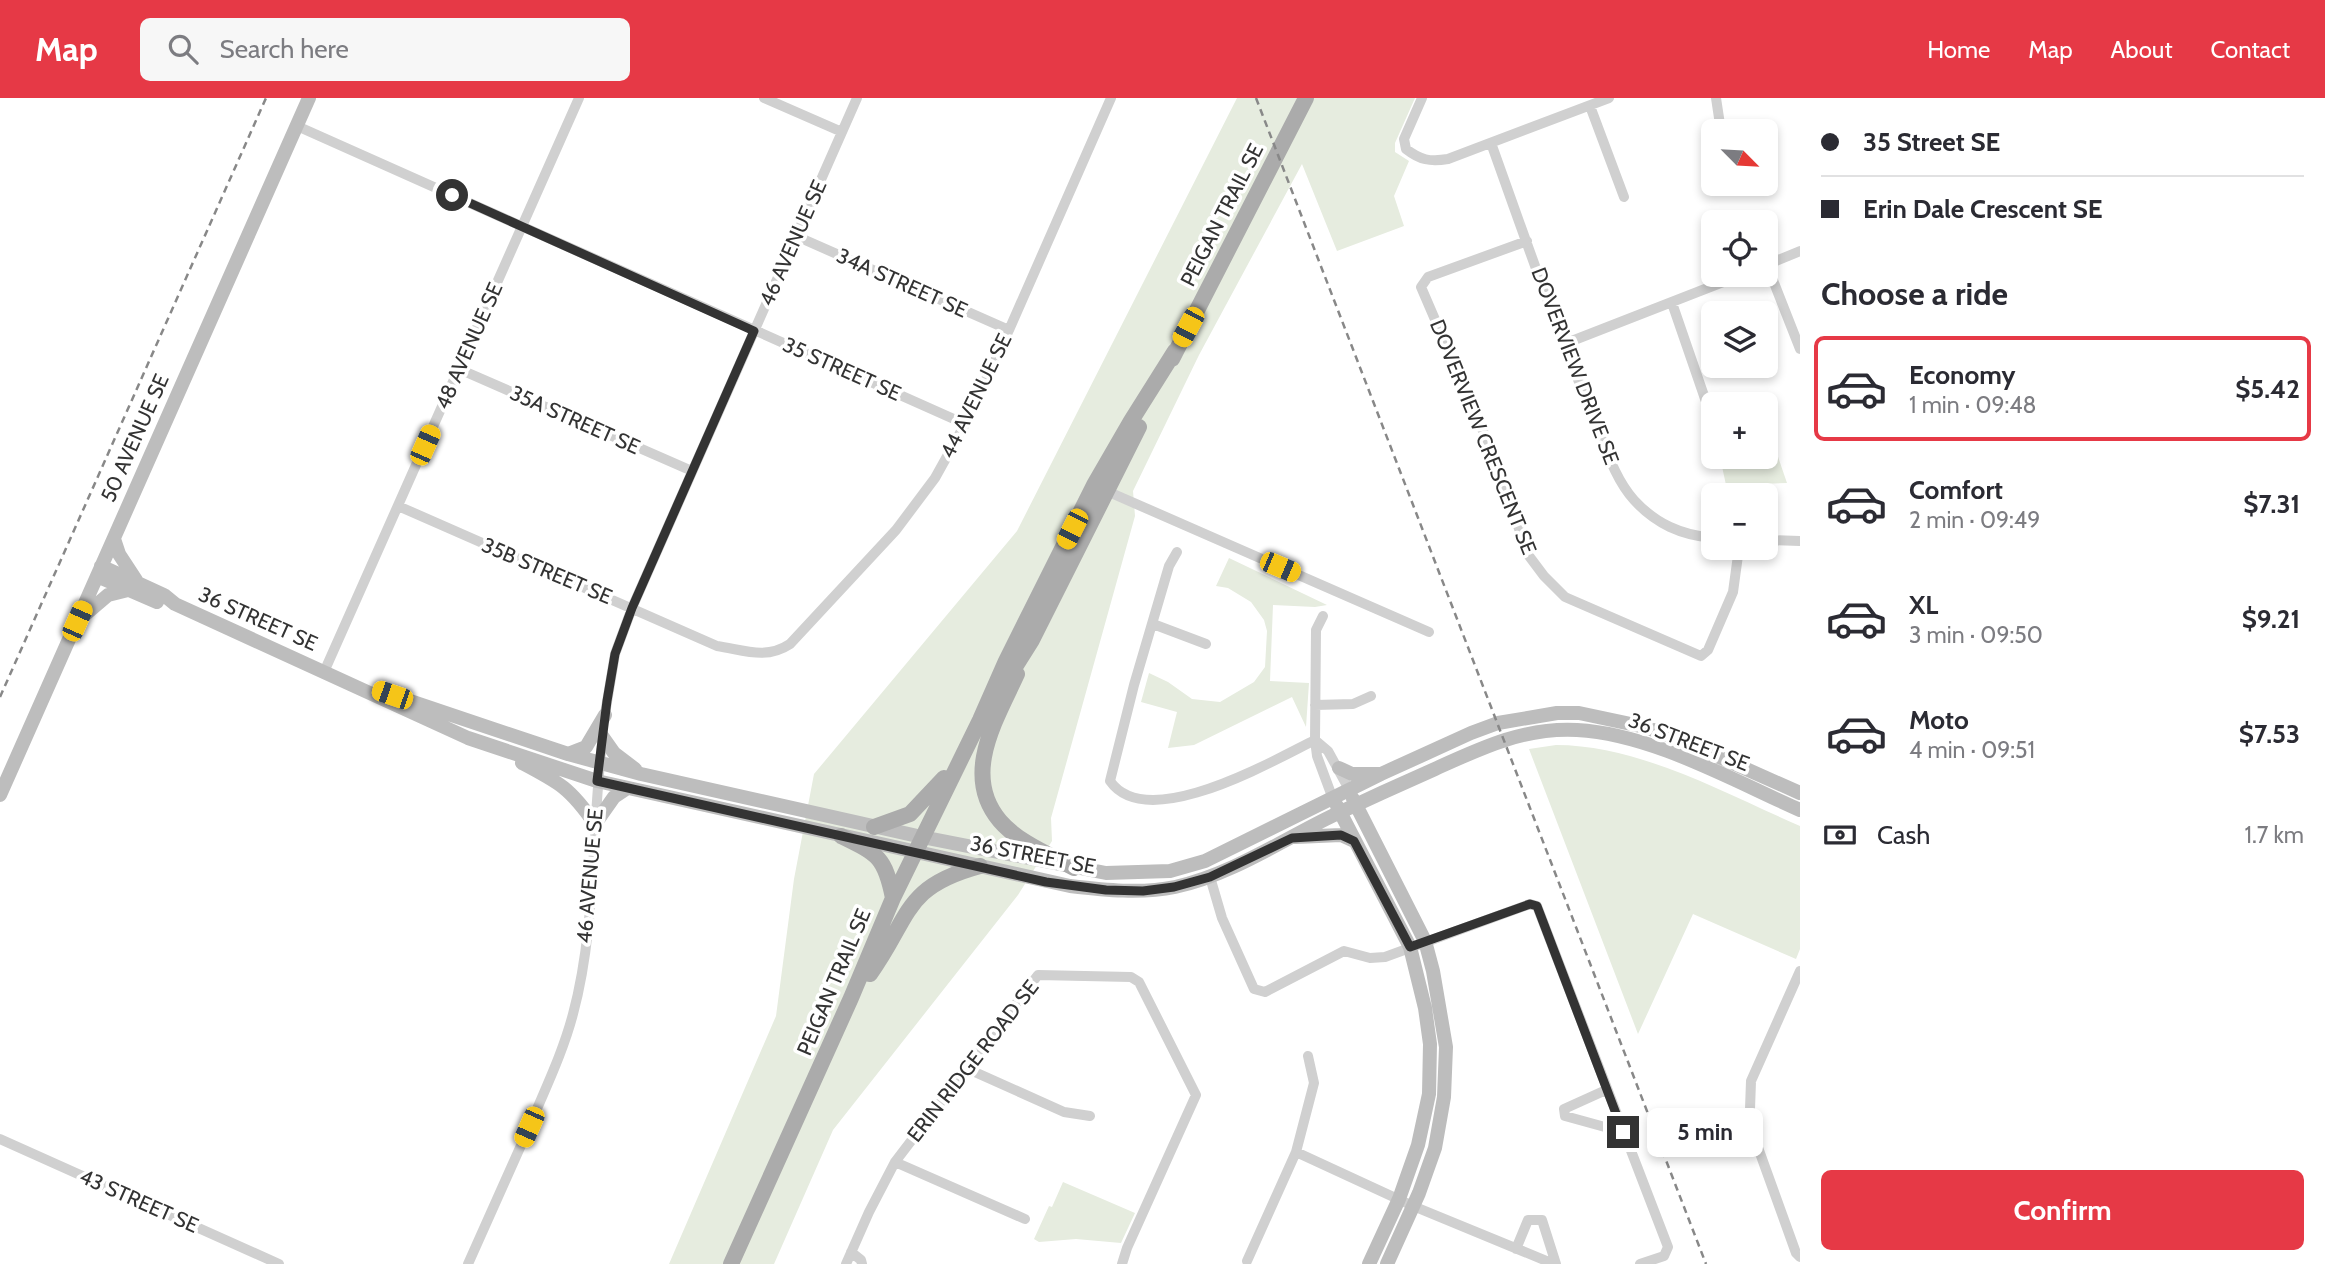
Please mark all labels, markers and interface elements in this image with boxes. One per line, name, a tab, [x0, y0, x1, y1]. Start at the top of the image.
search box	[140, 18, 630, 81]
text: Map	[35, 29, 98, 69]
icon: search	[164, 30, 202, 68]
text: Search here	[220, 33, 349, 65]
text: Home	[1927, 35, 1990, 64]
text: Map	[2028, 35, 2073, 64]
text: About	[2111, 35, 2173, 64]
text: Contact	[2211, 35, 2290, 64]
north arrow	[1701, 119, 1778, 196]
map controls	[1701, 119, 1778, 560]
text: 35 Street SE	[1863, 126, 2000, 158]
street label: PEIGAN TRAIL SE	[1175, 139, 1268, 290]
street label: 46 AVENUE SE	[754, 176, 831, 310]
route start	[436, 179, 468, 211]
text: Erin Dale Crescent SE	[1863, 193, 2103, 225]
button: locate	[1701, 210, 1778, 287]
street label: 34A STREET SE	[833, 243, 971, 323]
street label: DOVERVIEW DRIVE SE	[1526, 264, 1625, 468]
text: Choose a ride	[1821, 274, 2008, 313]
street label: 48 AVENUE SE	[429, 279, 508, 413]
button: layers	[1701, 301, 1778, 378]
car	[1169, 304, 1208, 350]
street label: DOVERVIEW CRESCENT SE	[1425, 316, 1542, 558]
street label: 44 AVENUE SE	[935, 329, 1017, 462]
street label: 35 STREET SE	[779, 331, 905, 406]
icon: car	[1825, 357, 1888, 420]
text: Economy	[1909, 359, 2015, 391]
street label: 50 AVENUE SE	[95, 370, 174, 506]
text: $5.42	[2235, 373, 2300, 405]
street label: 35A STREET SE	[506, 380, 644, 459]
text: 1 min · 09:48	[1909, 391, 2037, 419]
button: +	[1701, 392, 1778, 469]
car	[407, 422, 444, 468]
icon: car	[1825, 472, 1888, 535]
text: Comfort	[1909, 474, 2003, 506]
button: −	[1701, 483, 1778, 560]
text: $7.31	[2243, 488, 2300, 520]
car	[1054, 506, 1091, 552]
text: 2 min · 09:49	[1909, 506, 2040, 534]
street label: 35B STREET SE	[478, 532, 616, 609]
car	[1257, 549, 1304, 585]
street label: 36 STREET SE	[195, 581, 321, 656]
icon: car	[1825, 587, 1888, 650]
text: XL	[1909, 589, 1938, 621]
car	[59, 598, 96, 644]
text: $9.21	[2242, 603, 2300, 635]
text: 3 min · 09:50	[1909, 621, 2043, 649]
car	[369, 678, 416, 712]
icon: car	[1825, 702, 1888, 765]
text: Moto	[1909, 704, 1969, 736]
street label: 36 STREET SE	[1625, 707, 1753, 776]
text: $7.53	[2239, 718, 2300, 750]
text: 4 min · 09:51	[1909, 736, 2035, 764]
street label: 46 AVENUE SE	[571, 807, 608, 944]
icon: cash	[1821, 816, 1859, 854]
text: Cash	[1877, 819, 1930, 851]
text: 1.7 km	[2244, 821, 2304, 849]
street label: 36 STREET SE	[968, 830, 1098, 879]
street label: PEIGAN TRAIL SE	[791, 905, 876, 1059]
street label: ERIN RIDGE ROAD SE	[902, 975, 1044, 1147]
car	[511, 1104, 548, 1150]
callout: 5 min	[1648, 1108, 1763, 1156]
route end	[1607, 1116, 1639, 1148]
text: 5 min	[1677, 1118, 1733, 1146]
street label: 43 STREET SE	[76, 1163, 202, 1238]
button: Confirm	[1821, 1170, 2304, 1250]

